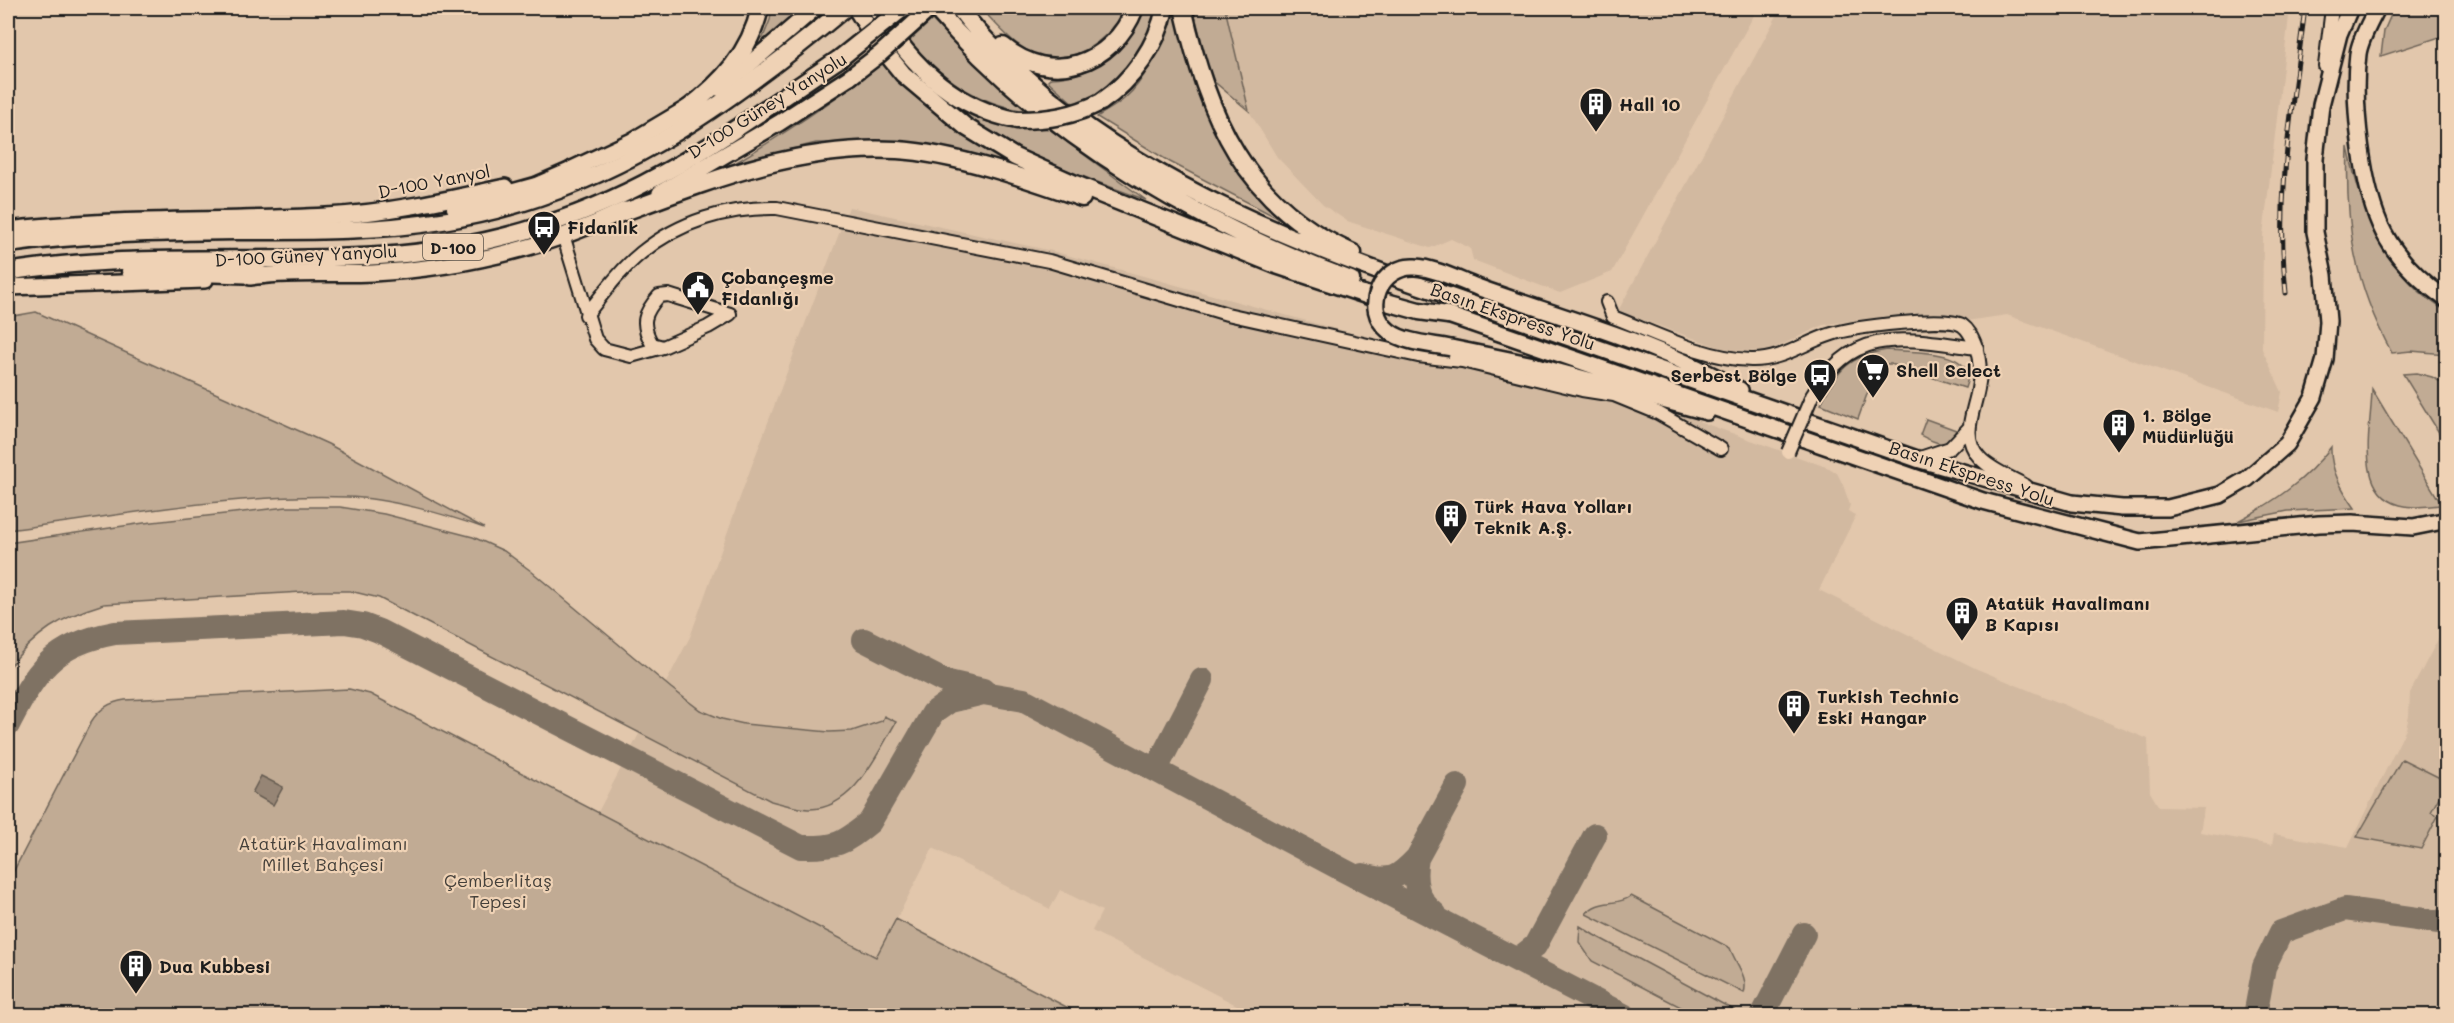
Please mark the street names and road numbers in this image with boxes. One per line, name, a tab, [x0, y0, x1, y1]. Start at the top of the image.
street label: D-100 Güney Yanyolu	[683, 46, 851, 164]
street label: D-100 Yanyol	[376, 158, 492, 204]
road number: D-100	[423, 234, 483, 260]
street label: D-100 Güney Yanyolu	[214, 238, 398, 272]
street label: Basın Ekspress Yolu	[1428, 277, 1598, 355]
street label: Basın Ekspress Yolu	[1886, 435, 2058, 511]

